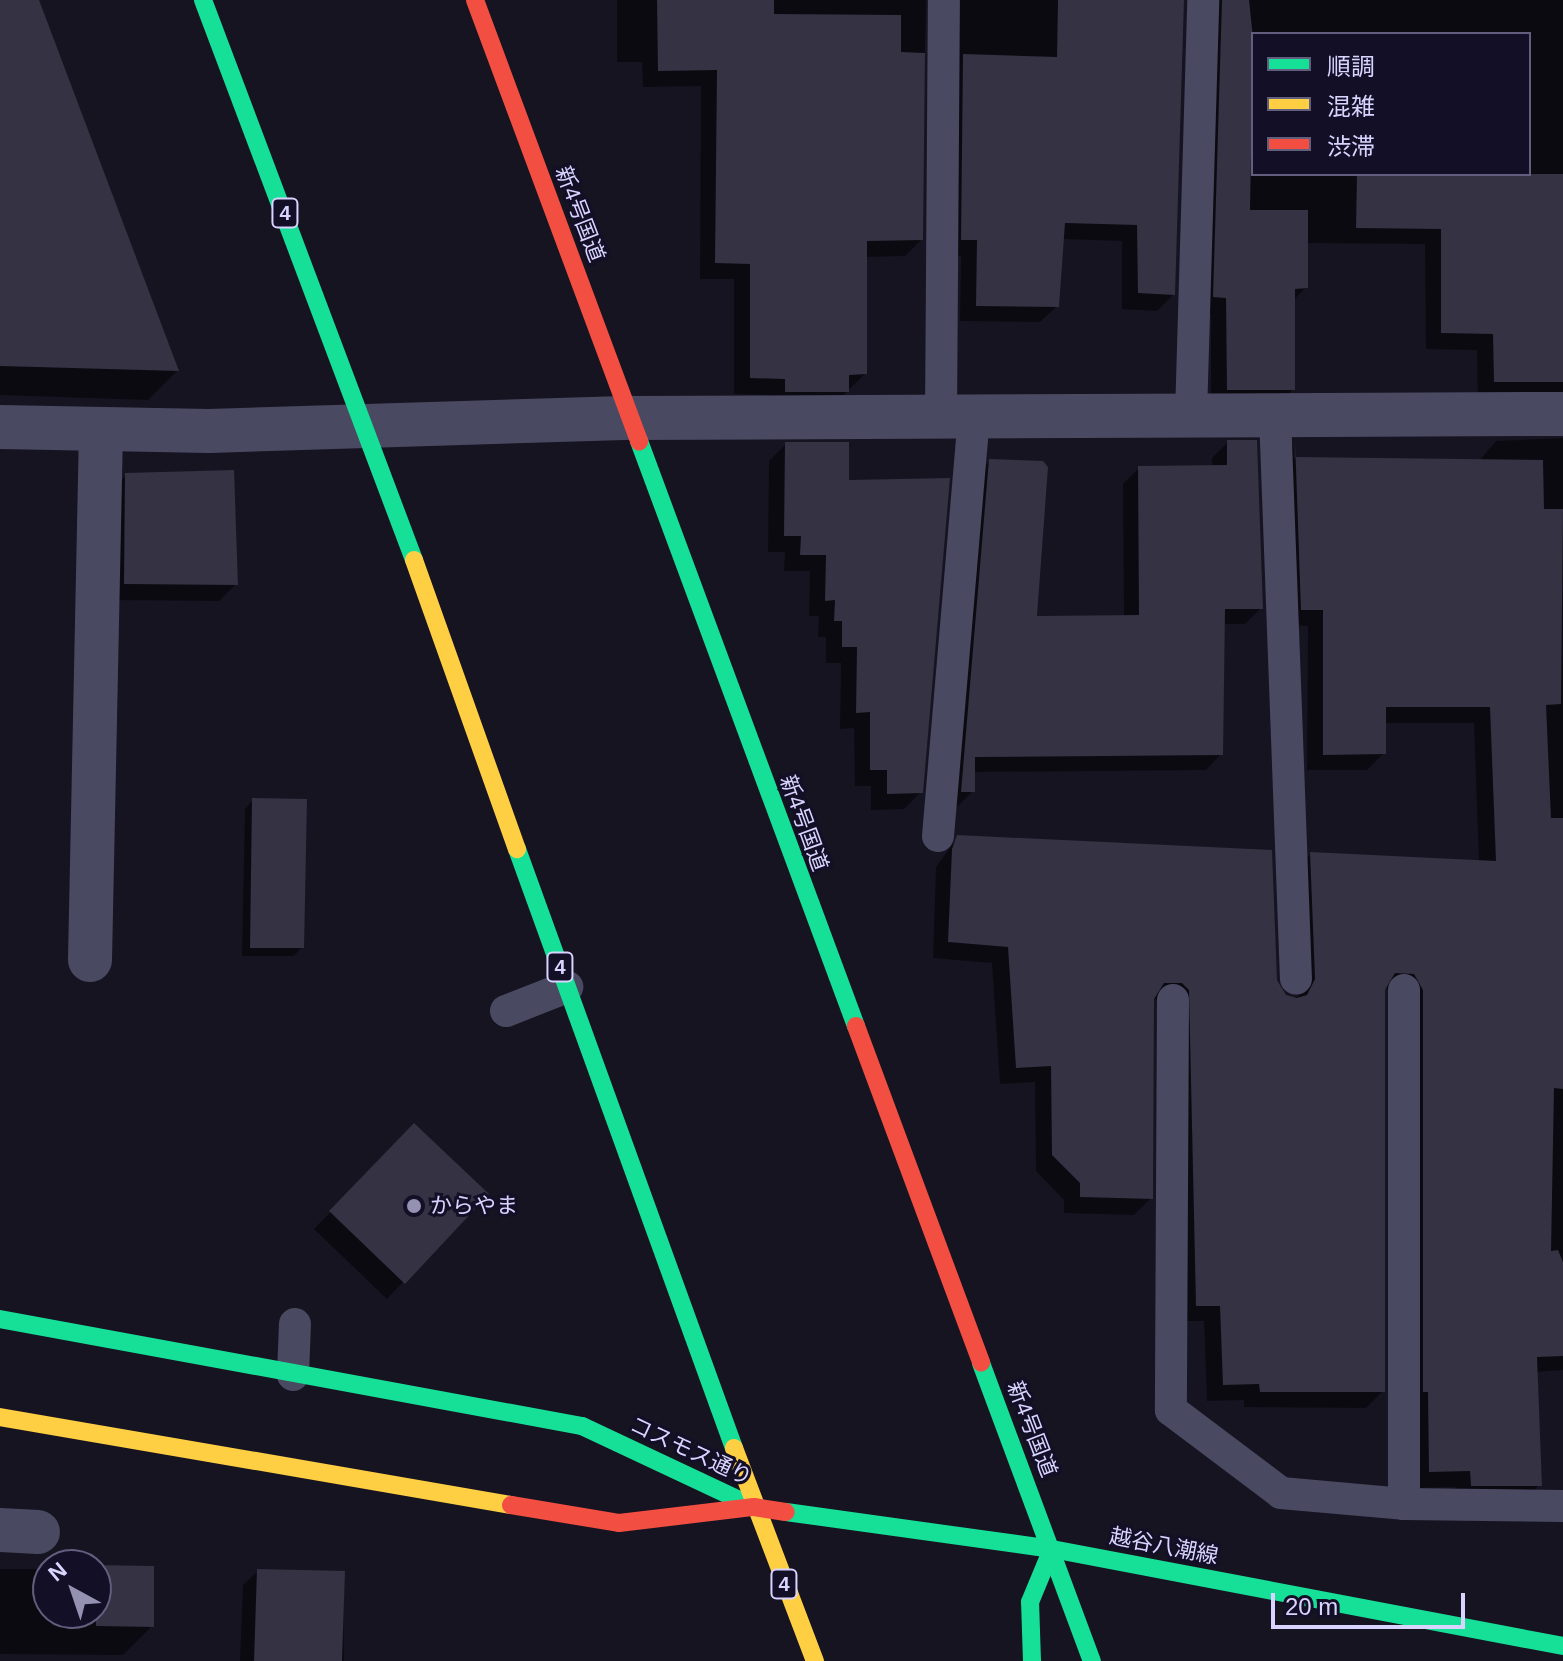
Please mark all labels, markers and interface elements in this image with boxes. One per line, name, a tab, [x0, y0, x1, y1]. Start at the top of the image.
legend	[1251, 32, 1531, 176]
text: 順調	[1327, 53, 1375, 80]
text: 混雑	[1327, 93, 1375, 120]
text: 渋滞	[1327, 133, 1375, 160]
street label: 新4号国道	[550, 162, 610, 266]
road number: 4	[271, 197, 299, 229]
street label: 新4号国道	[774, 771, 834, 875]
road number: 4	[546, 951, 574, 983]
place label: からやま	[430, 1193, 518, 1219]
marker: からやま	[405, 1197, 423, 1215]
street label: 新4号国道	[1002, 1377, 1062, 1481]
street label: コスモス通り	[626, 1411, 756, 1491]
street label: 越谷八潮線	[1107, 1523, 1221, 1569]
north arrow	[32, 1549, 112, 1629]
text: N	[43, 1557, 72, 1586]
road number: 4	[770, 1568, 798, 1600]
scale bar	[1275, 1577, 1469, 1627]
text: 20 m	[1285, 1593, 1338, 1620]

